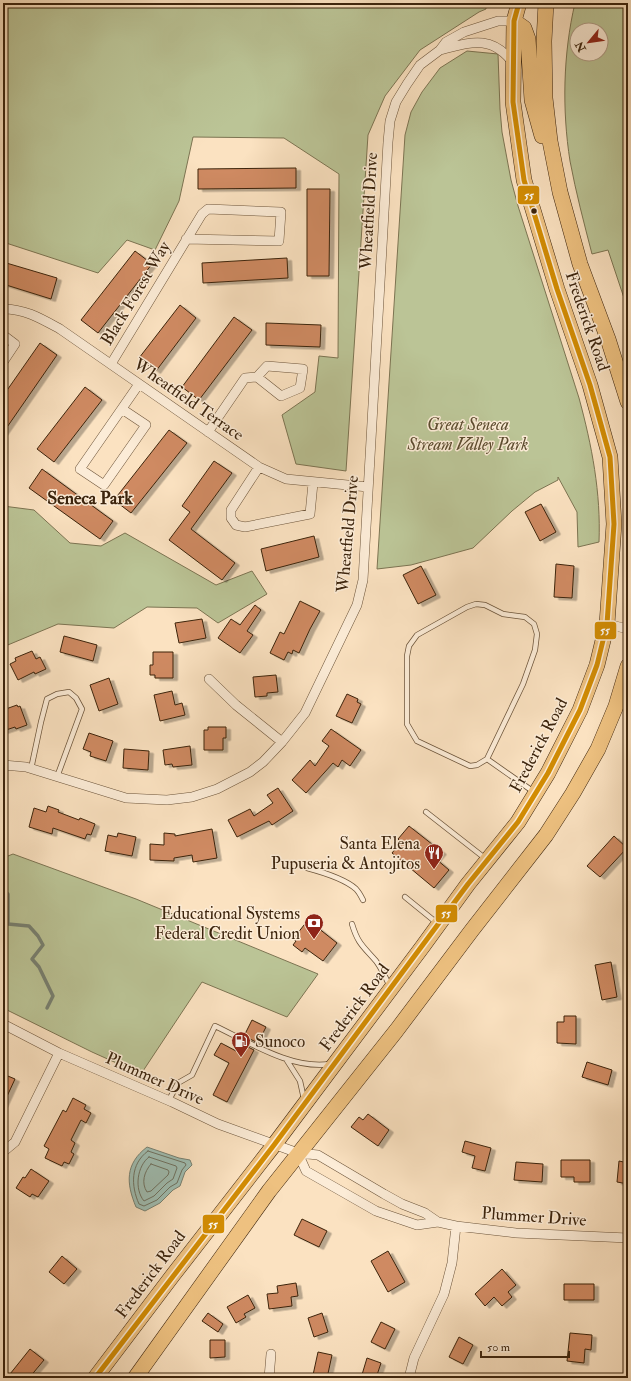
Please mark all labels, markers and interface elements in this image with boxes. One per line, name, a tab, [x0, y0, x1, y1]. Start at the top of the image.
north arrow	[569, 22, 609, 62]
text: N	[572, 38, 589, 55]
street label: Wheatfield Drive	[355, 152, 382, 271]
line badge: 55	[517, 185, 540, 205]
text: 55	[524, 189, 534, 202]
unlabelled marker	[529, 206, 539, 216]
street label: Black Forest Way	[96, 237, 176, 350]
street label: Frederick Road	[561, 269, 615, 374]
street label: Wheatfield Terrace	[129, 353, 248, 445]
park label: Great Seneca Stream Valley Park	[407, 414, 528, 455]
street label: Wheatfield Drive	[332, 475, 363, 595]
district label: Seneca Park	[47, 487, 133, 510]
line badge: 55	[594, 621, 617, 640]
text: 55	[600, 624, 610, 637]
street label: Frederick Road	[505, 694, 572, 796]
place label: Santa Elena Pupuseria & Antojitos	[271, 833, 421, 875]
restaurant icon: Santa Elena Pupuseria & Antojitos	[423, 842, 445, 870]
place label: Educational Systems Federal Credit Union	[154, 903, 300, 944]
line badge: 55	[435, 904, 458, 923]
text: 55	[441, 907, 451, 920]
bank icon: Educational Systems Federal Credit Union	[303, 912, 325, 940]
street label: Frederick Road	[315, 959, 394, 1055]
fuel station icon: Sunoco	[230, 1030, 252, 1058]
place label: Sunoco	[255, 1031, 305, 1052]
street label: Plummer Drive	[102, 1047, 207, 1109]
street label: Plummer Drive	[481, 1202, 587, 1231]
line badge: 55	[202, 1214, 225, 1234]
text: 55	[208, 1218, 218, 1231]
street label: Frederick Road	[111, 1226, 190, 1322]
scale bar	[481, 1333, 569, 1359]
text: 50 m	[487, 1340, 511, 1355]

